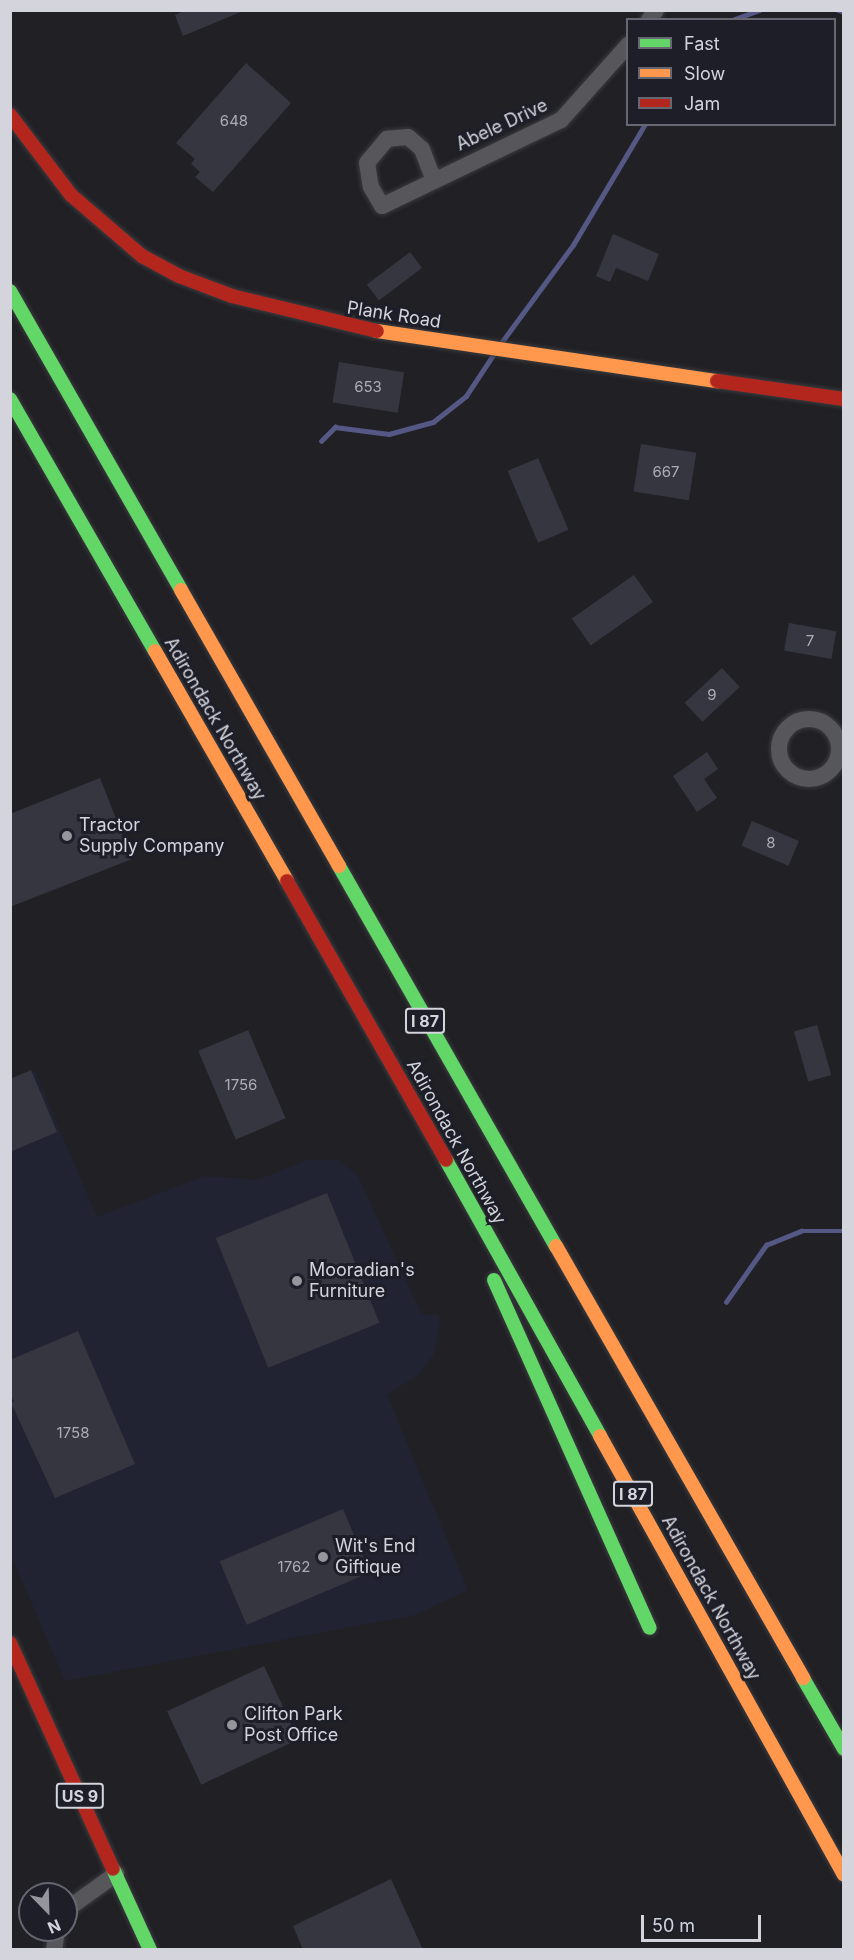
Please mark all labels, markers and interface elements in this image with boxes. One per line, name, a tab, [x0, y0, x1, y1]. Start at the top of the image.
legend	[626, 18, 836, 126]
text: Fast	[684, 33, 720, 54]
text: Slow	[684, 63, 725, 84]
text: Jam	[684, 93, 720, 114]
street label: Abele Drive	[453, 94, 551, 156]
house number: 648	[220, 112, 248, 130]
street label: Plank Road	[345, 297, 443, 333]
house number: 653	[354, 378, 382, 396]
house number: 667	[652, 463, 680, 481]
house number: 7	[806, 632, 814, 650]
street label: Adirondack Northway	[159, 634, 271, 804]
house number: 9	[707, 686, 717, 704]
place label: Tractor Supply Company	[79, 815, 224, 858]
marker: Tractor Supply Company	[60, 829, 74, 843]
house number: 8	[766, 834, 776, 852]
road number: I 87	[404, 1008, 446, 1034]
street label: Adirondack Northway	[402, 1056, 510, 1228]
house number: 1756	[225, 1076, 257, 1094]
place label: Mooradian's Furniture	[309, 1260, 415, 1302]
marker: Mooradian's Furniture	[290, 1274, 304, 1288]
house number: 1758	[57, 1424, 89, 1442]
road number: I 87	[612, 1481, 654, 1507]
street label: Adirondack Northway	[657, 1512, 765, 1684]
place label: Wit's End Giftique	[335, 1536, 415, 1578]
marker: Wit's End Giftique	[316, 1550, 330, 1564]
house number: 1762	[278, 1558, 310, 1576]
place label: Clifton Park Post Office	[244, 1704, 343, 1746]
marker: Clifton Park Post Office	[225, 1718, 239, 1732]
road number: US 9	[54, 1783, 106, 1809]
north arrow	[18, 1882, 78, 1942]
scale bar	[644, 1903, 764, 1941]
text: N	[45, 1915, 64, 1938]
text: 50 m	[652, 1915, 695, 1936]

